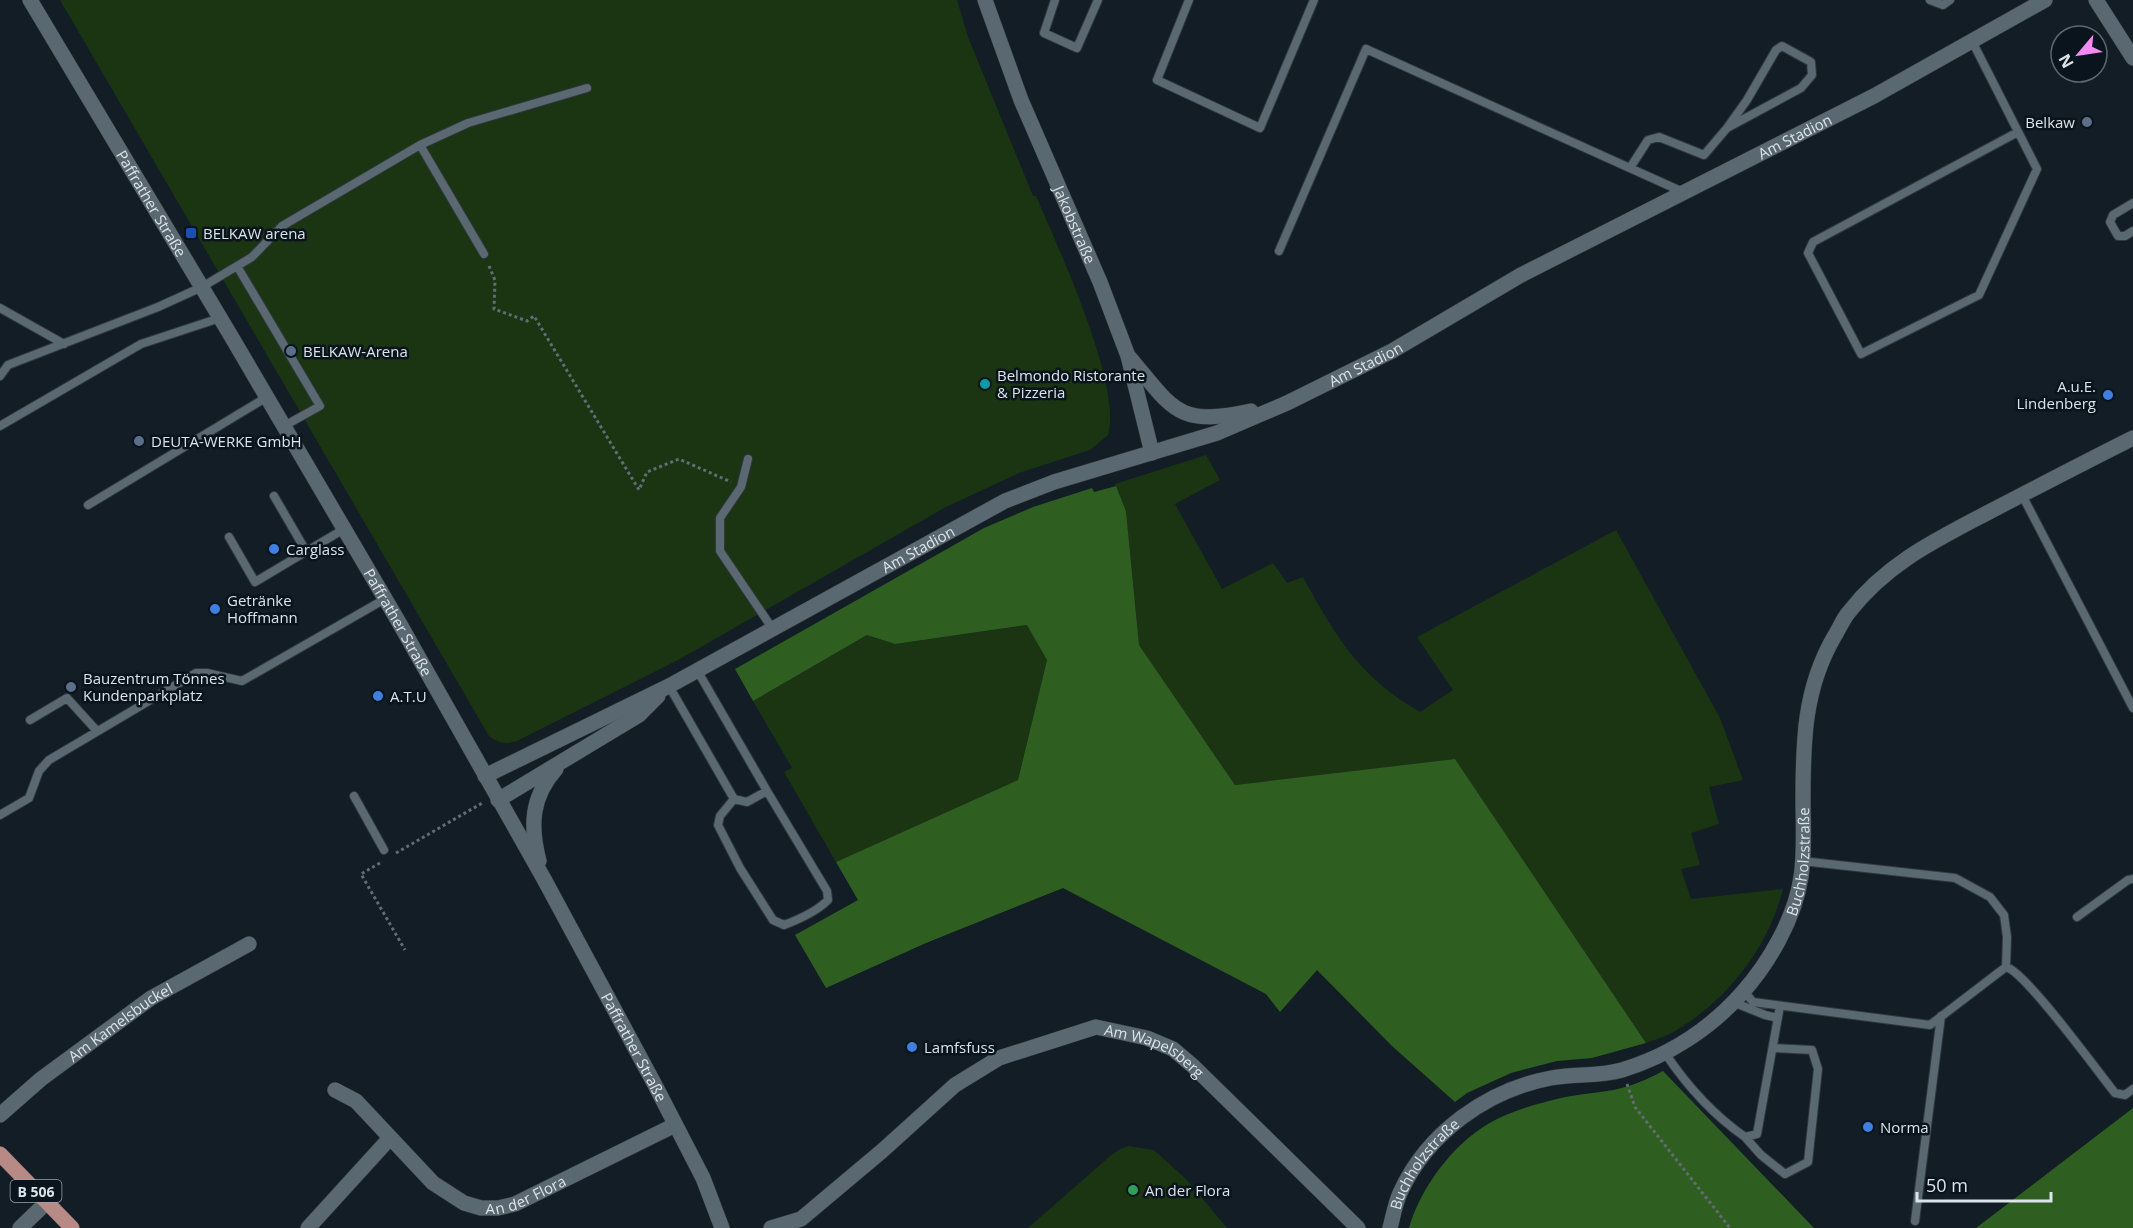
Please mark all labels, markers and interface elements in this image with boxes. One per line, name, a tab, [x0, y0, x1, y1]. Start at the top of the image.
north arrow	[2049, 24, 2109, 84]
text: N	[2053, 50, 2079, 72]
street label: Am Stadion	[1754, 109, 1835, 163]
place label: Belkaw	[2025, 112, 2075, 132]
marker: Belkaw	[2080, 115, 2094, 129]
street label: Paffrather Straße	[112, 146, 191, 260]
street label: Jakobstraße	[1048, 180, 1101, 267]
place label: BELKAW arena	[203, 223, 306, 243]
marker: BELKAW arena	[184, 226, 198, 240]
street label: Am Stadion	[1325, 337, 1406, 391]
place label: BELKAW-Arena	[303, 341, 408, 361]
marker: BELKAW-Arena	[284, 344, 298, 358]
place label: Belmondo Ristorante & Pizzeria	[997, 365, 1145, 402]
place label: A.u.E. Lindenberg	[2017, 376, 2096, 413]
marker: Belmondo Ristorante & Pizzeria	[978, 377, 992, 391]
marker: A.u.E. Lindenberg	[2101, 388, 2115, 402]
place label: DEUTA-WERKE GmbH	[151, 431, 302, 451]
marker: DEUTA-WERKE GmbH	[132, 434, 146, 448]
street label: Am Stadion	[878, 521, 958, 577]
place label: Carglass	[286, 539, 344, 559]
marker: Carglass	[267, 542, 281, 556]
street label: Paffrather Straße	[360, 565, 437, 679]
place label: Getränke Hoffmann	[227, 590, 298, 627]
marker: Getränke Hoffmann	[208, 602, 222, 616]
place label: Bauzentrum Tönnes Kundenparkplatz	[83, 668, 225, 705]
marker: Bauzentrum Tönnes Kundenparkplatz	[64, 680, 78, 694]
place label: A.T.U	[390, 686, 427, 706]
marker: A.T.U	[371, 689, 385, 703]
street label: Buchholzstraße	[1781, 807, 1814, 919]
street label: Am Kamelsbuckel	[64, 978, 176, 1066]
street label: Paffrather Straße	[597, 989, 672, 1105]
street label: Am Wapelsberg	[1103, 1019, 1209, 1082]
place label: Lamfsfuss	[924, 1037, 995, 1057]
marker: Lamfsfuss	[905, 1040, 919, 1054]
street label: Buchholzstraße	[1385, 1114, 1463, 1212]
place label: Norma	[1880, 1117, 1929, 1137]
marker: Norma	[1861, 1120, 1875, 1134]
scale bar	[1917, 1165, 2050, 1203]
street label: An der Flora	[486, 1171, 569, 1218]
text: 50 m	[1926, 1173, 1968, 1197]
road number: B 506	[10, 1180, 62, 1202]
place label: An der Flora	[1145, 1180, 1230, 1200]
marker: An der Flora	[1126, 1183, 1140, 1197]

